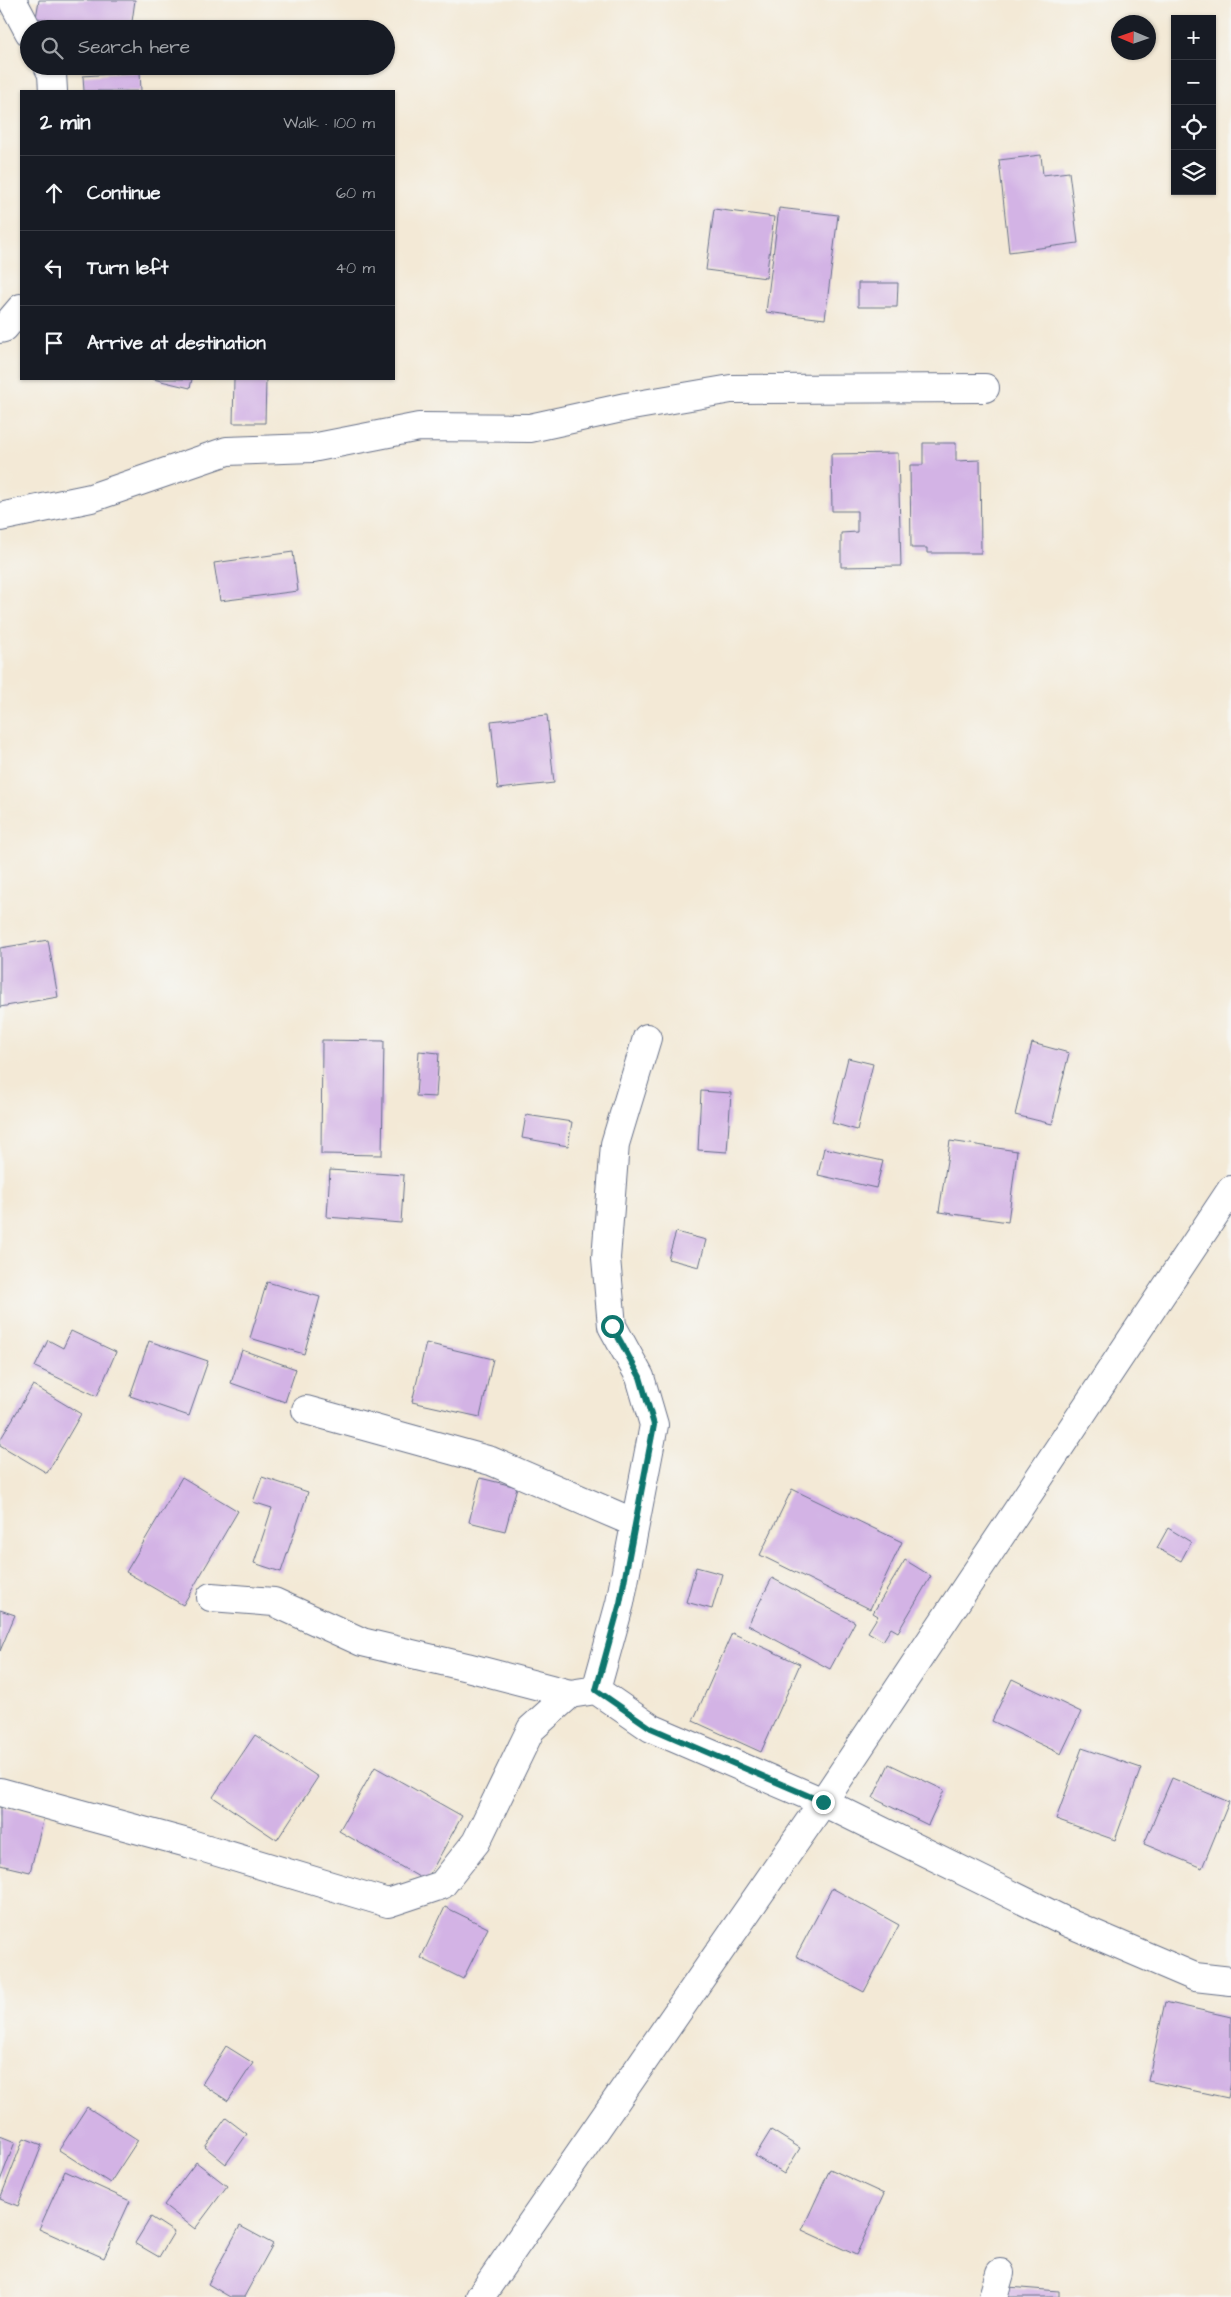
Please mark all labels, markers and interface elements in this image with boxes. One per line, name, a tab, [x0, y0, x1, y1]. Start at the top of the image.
north arrow	[1111, 15, 1156, 60]
map controls	[1171, 15, 1216, 195]
button: +	[1171, 15, 1216, 60]
search box	[20, 20, 395, 75]
icon: search	[38, 34, 66, 62]
text: Search here	[78, 34, 190, 61]
button: −	[1171, 60, 1216, 105]
button: locate	[1171, 105, 1216, 150]
text: 2 min	[40, 108, 90, 137]
text: Walk · 100 m	[283, 112, 375, 134]
button: layers	[1171, 150, 1216, 195]
icon: ahead	[40, 179, 68, 207]
text: Continue	[87, 180, 161, 207]
text: 60 m	[336, 182, 375, 204]
icon: left	[40, 254, 68, 282]
text: Turn left	[87, 255, 168, 282]
text: 40 m	[335, 257, 375, 279]
icon: arrive	[40, 329, 68, 357]
text: Arrive at destination	[87, 330, 266, 357]
route start	[601, 1315, 624, 1338]
route end	[812, 1791, 835, 1814]

